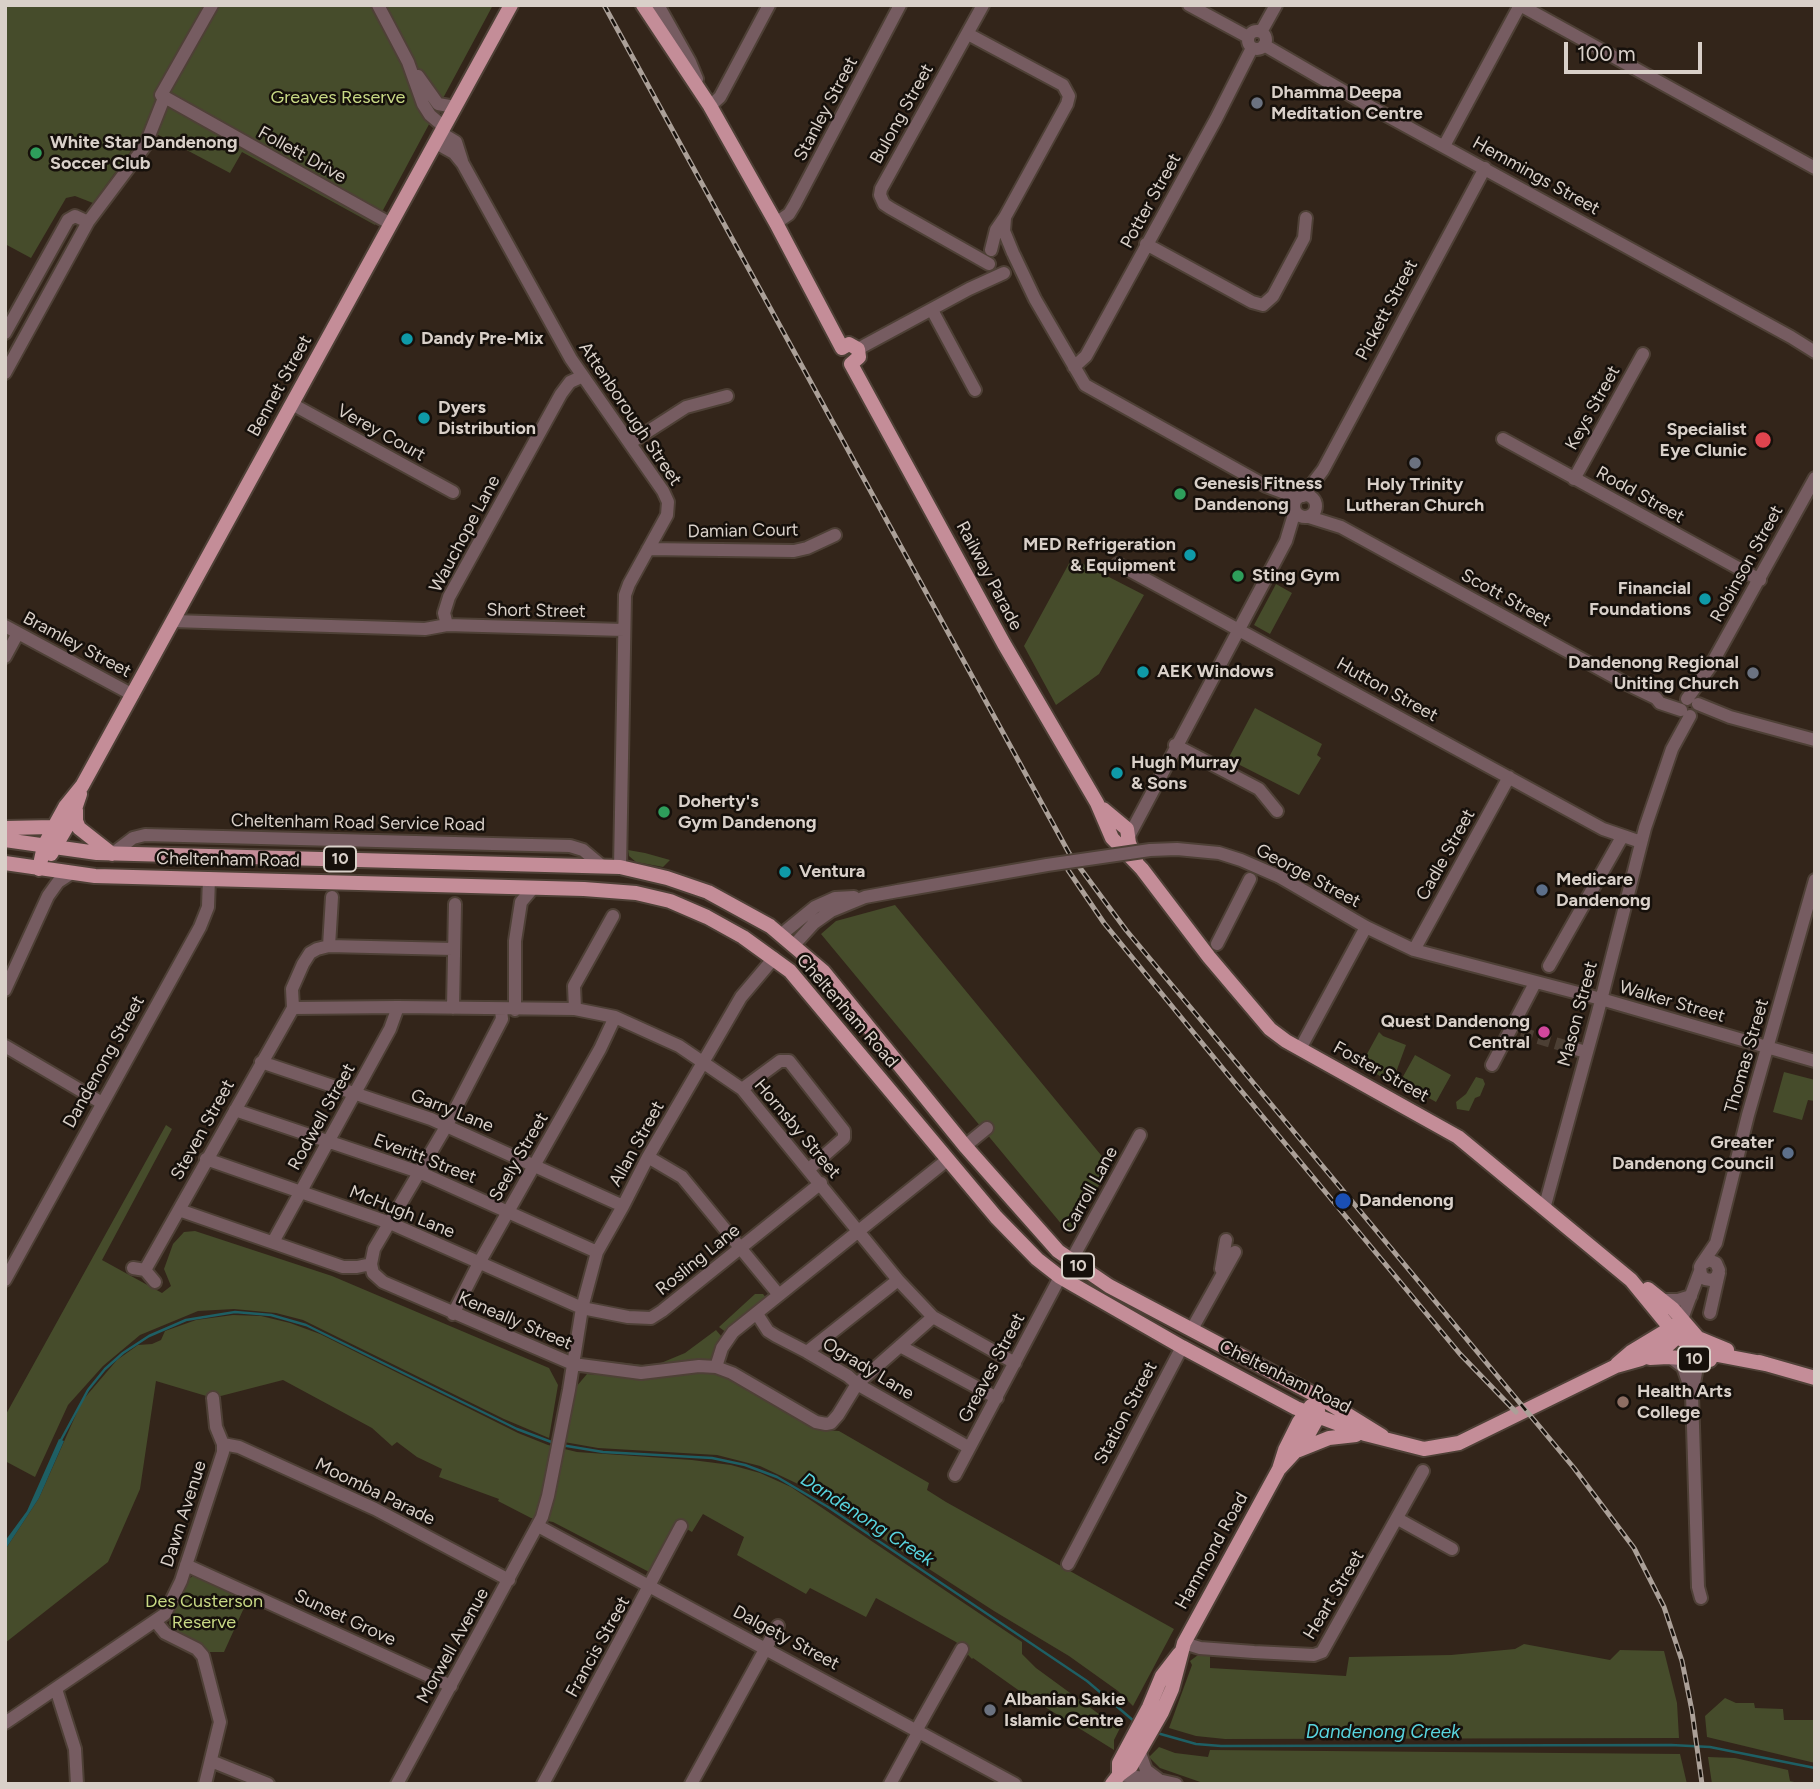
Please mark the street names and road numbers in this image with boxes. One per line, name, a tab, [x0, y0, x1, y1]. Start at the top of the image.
street label: Stanley Street	[789, 53, 863, 165]
street label: Bulong Street	[866, 60, 938, 168]
street label: Follett Drive	[254, 122, 350, 188]
street label: Hemmings Street	[1469, 132, 1603, 220]
street label: Potter Street	[1116, 150, 1186, 252]
street label: Pickett Street	[1351, 256, 1423, 364]
street label: Bennet Street	[243, 332, 317, 440]
street label: Attenborough Street	[574, 338, 686, 490]
street label: Keys Street	[1561, 362, 1625, 454]
street label: Verey Court	[333, 400, 429, 466]
street label: Rodd Street	[1592, 462, 1688, 528]
street label: Wauchope Lane	[425, 472, 505, 596]
street label: Robinson Street	[1706, 502, 1788, 626]
street label: Railway Parade	[951, 518, 1027, 634]
street label: Damian Court	[687, 519, 799, 543]
street label: Scott Street	[1457, 564, 1555, 632]
street label: Short Street	[486, 599, 586, 623]
street label: Bramley Street	[19, 607, 135, 683]
street label: Hutton Street	[1333, 653, 1441, 727]
street label: Cadle Street	[1412, 805, 1480, 905]
street label: Cheltenham Road Service Road	[231, 810, 485, 836]
street label: George Street	[1252, 839, 1364, 913]
road number: 10	[324, 846, 356, 872]
street label: Cheltenham Road	[156, 848, 300, 872]
street label: Cheltenham Road	[792, 950, 902, 1072]
street label: Mason Street	[1554, 959, 1602, 1069]
street label: Walker Street	[1617, 977, 1727, 1027]
street label: Dandenong Street	[59, 992, 149, 1132]
street label: Thomas Street	[1720, 996, 1774, 1116]
street label: Foster Street	[1329, 1037, 1433, 1107]
street label: Rodwell Street	[284, 1060, 360, 1174]
street label: Hornsby Street	[749, 1075, 845, 1183]
street label: Steven Street	[167, 1076, 239, 1184]
street label: Garry Lane	[407, 1085, 497, 1137]
street label: Allan Street	[605, 1098, 669, 1190]
street label: Seely Street	[485, 1109, 553, 1205]
street label: Everitt Street	[371, 1130, 479, 1188]
street label: Carroll Lane	[1057, 1143, 1123, 1237]
street label: McHugh Lane	[346, 1181, 458, 1243]
street label: Rosling Lane	[652, 1220, 744, 1300]
road number: 10	[1062, 1254, 1094, 1278]
street label: Keneally Street	[455, 1287, 575, 1355]
street label: Greaves Street	[954, 1310, 1030, 1426]
street label: Ogrady Lane	[818, 1333, 918, 1405]
street label: Cheltenham Road	[1216, 1336, 1354, 1418]
road number: 10	[1678, 1346, 1710, 1372]
street label: Station Street	[1090, 1358, 1162, 1468]
street label: Moomba Parade	[312, 1454, 438, 1530]
street label: Dawn Avenue	[157, 1458, 211, 1570]
street label: Hammond Road	[1171, 1489, 1253, 1613]
street label: Heart Street	[1299, 1546, 1369, 1644]
street label: Morwell Avenue	[412, 1584, 494, 1708]
street label: Sunset Grove	[291, 1585, 399, 1651]
street label: Francis Street	[561, 1593, 635, 1701]
street label: Dalgety Street	[729, 1601, 843, 1675]

